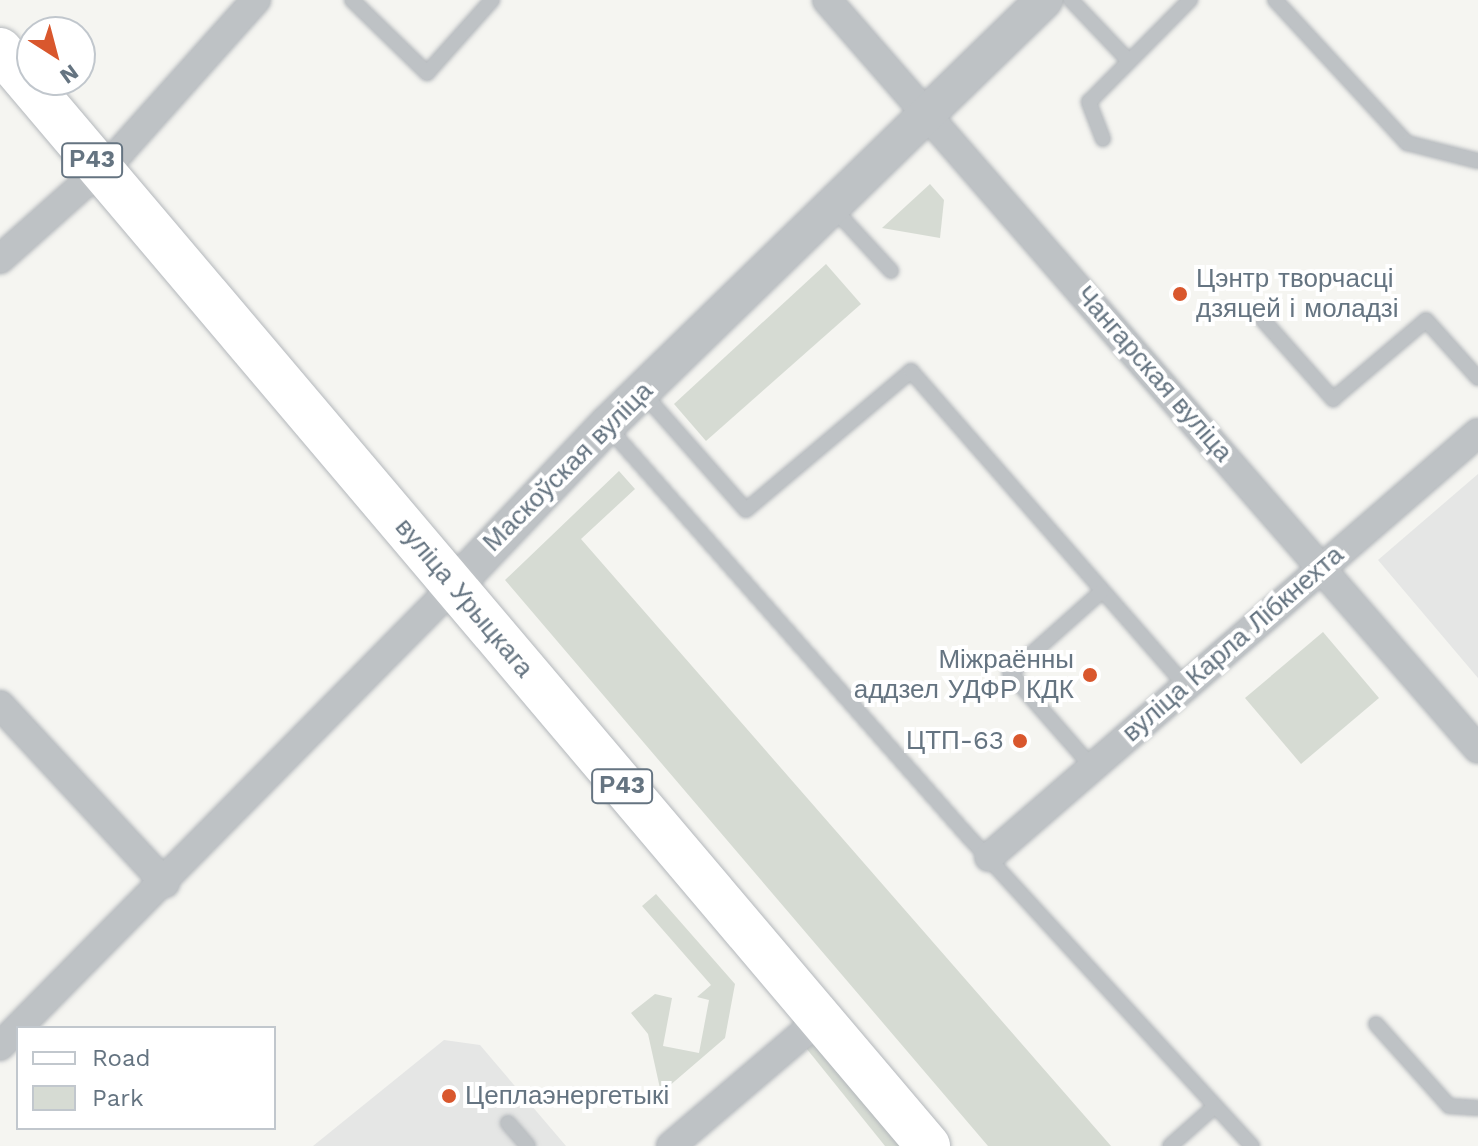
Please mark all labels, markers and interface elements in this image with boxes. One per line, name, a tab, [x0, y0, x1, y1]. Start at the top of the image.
north arrow	[16, 16, 96, 96]
text: N	[55, 59, 83, 89]
road number: Р43	[60, 140, 124, 180]
place label: Цэнтр творчасці дзяцей і моладзі	[1196, 263, 1399, 324]
street label: Чангарская вуліца	[1069, 280, 1239, 468]
marker: Цэнтр творчасці дзяцей і моладзі	[1171, 285, 1189, 303]
street label: Маскоўская вуліца	[477, 376, 659, 558]
street label: вуліца Урыцкага	[388, 512, 540, 684]
street label: вуліца Карла Лібкнехта	[1116, 540, 1350, 748]
place label: Міжраённы аддзел УДФР КДК	[854, 644, 1074, 706]
marker: Міжраённы аддзел УДФР КДК	[1081, 666, 1099, 684]
place label: ЦТП-63	[906, 725, 1004, 757]
marker: ЦТП-63	[1011, 732, 1029, 750]
road number: Р43	[590, 766, 654, 806]
legend	[16, 1026, 276, 1130]
text: Road	[92, 1044, 151, 1072]
place label: Цеплаэнергетыкі	[465, 1080, 669, 1112]
text: Park	[92, 1084, 144, 1112]
marker: Цеплаэнергетыкі	[440, 1087, 458, 1105]

